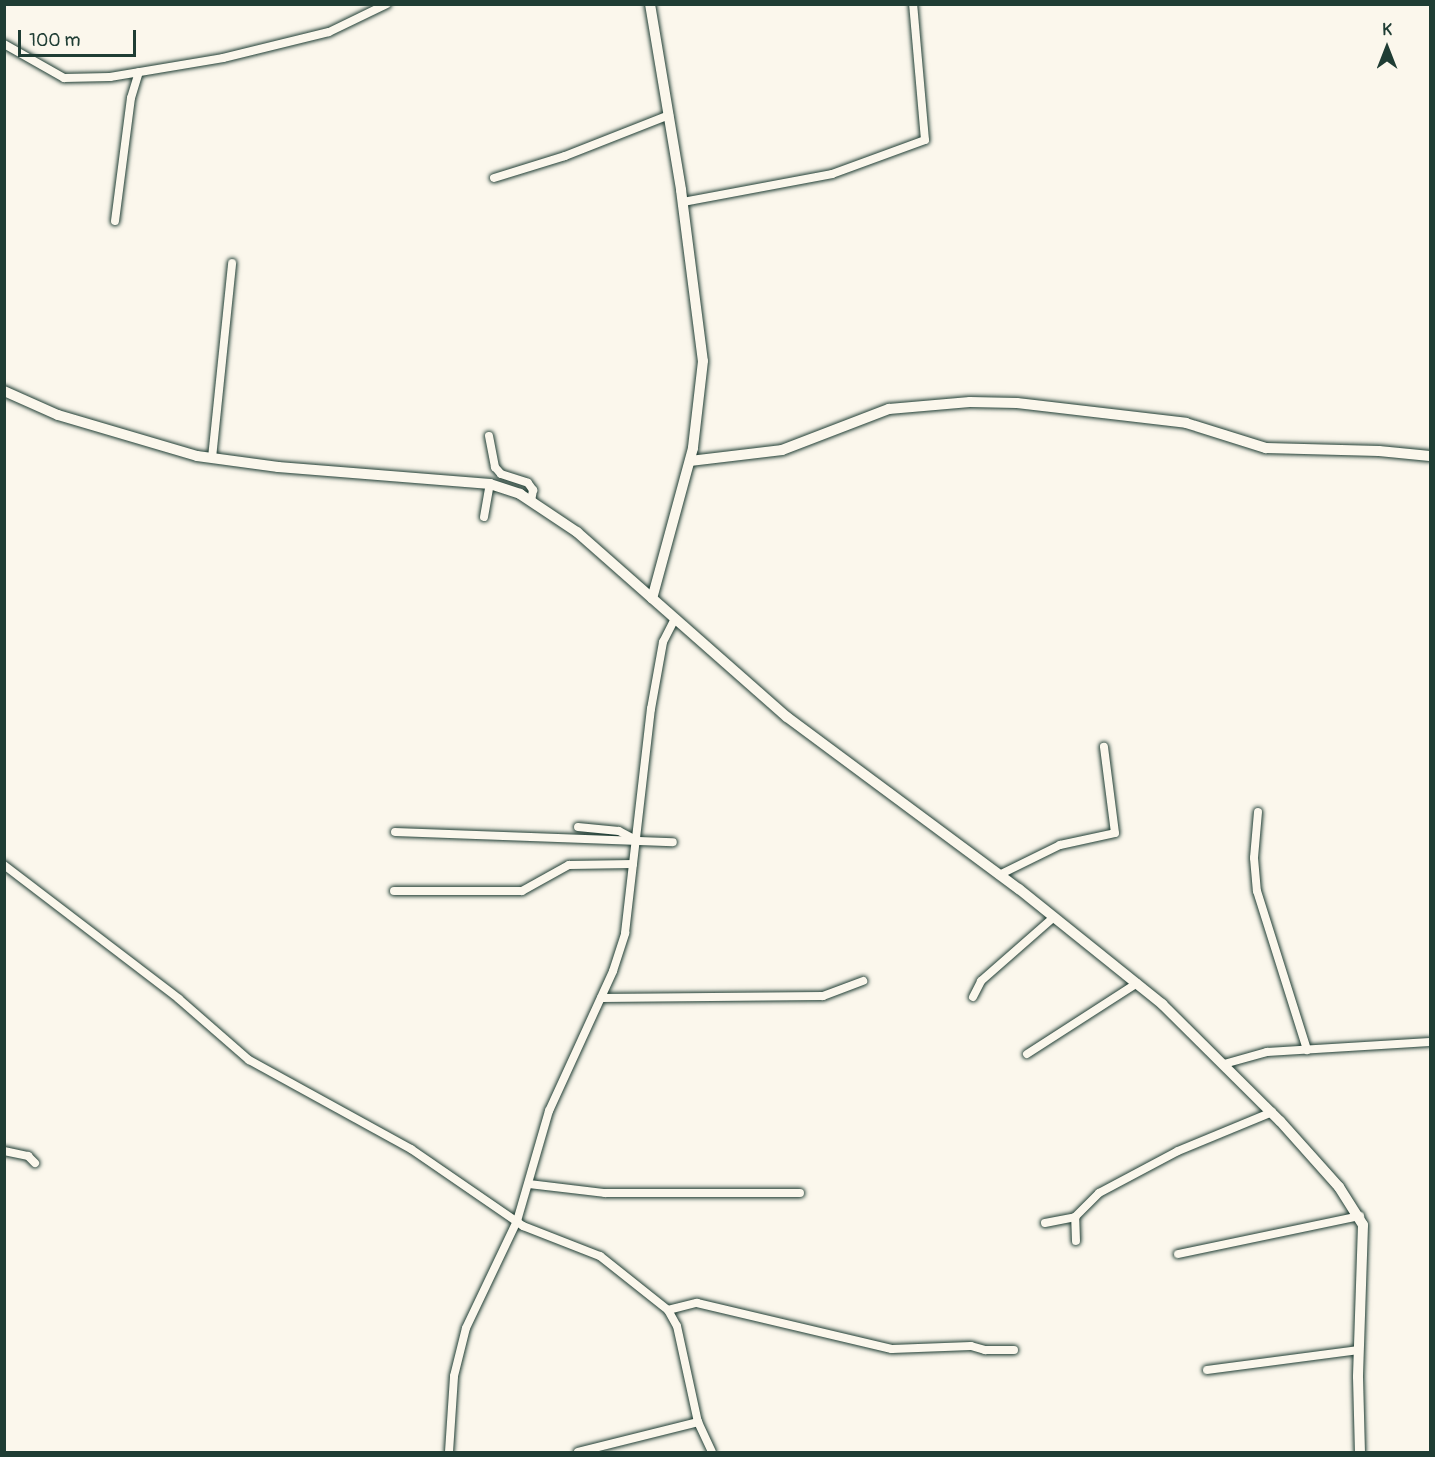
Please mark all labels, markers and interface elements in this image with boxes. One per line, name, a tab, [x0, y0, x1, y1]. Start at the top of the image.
scale bar	[21, 18, 140, 56]
north arrow	[1357, 18, 1417, 78]
text: K	[1382, 20, 1392, 40]
text: 100 m	[29, 29, 81, 52]

